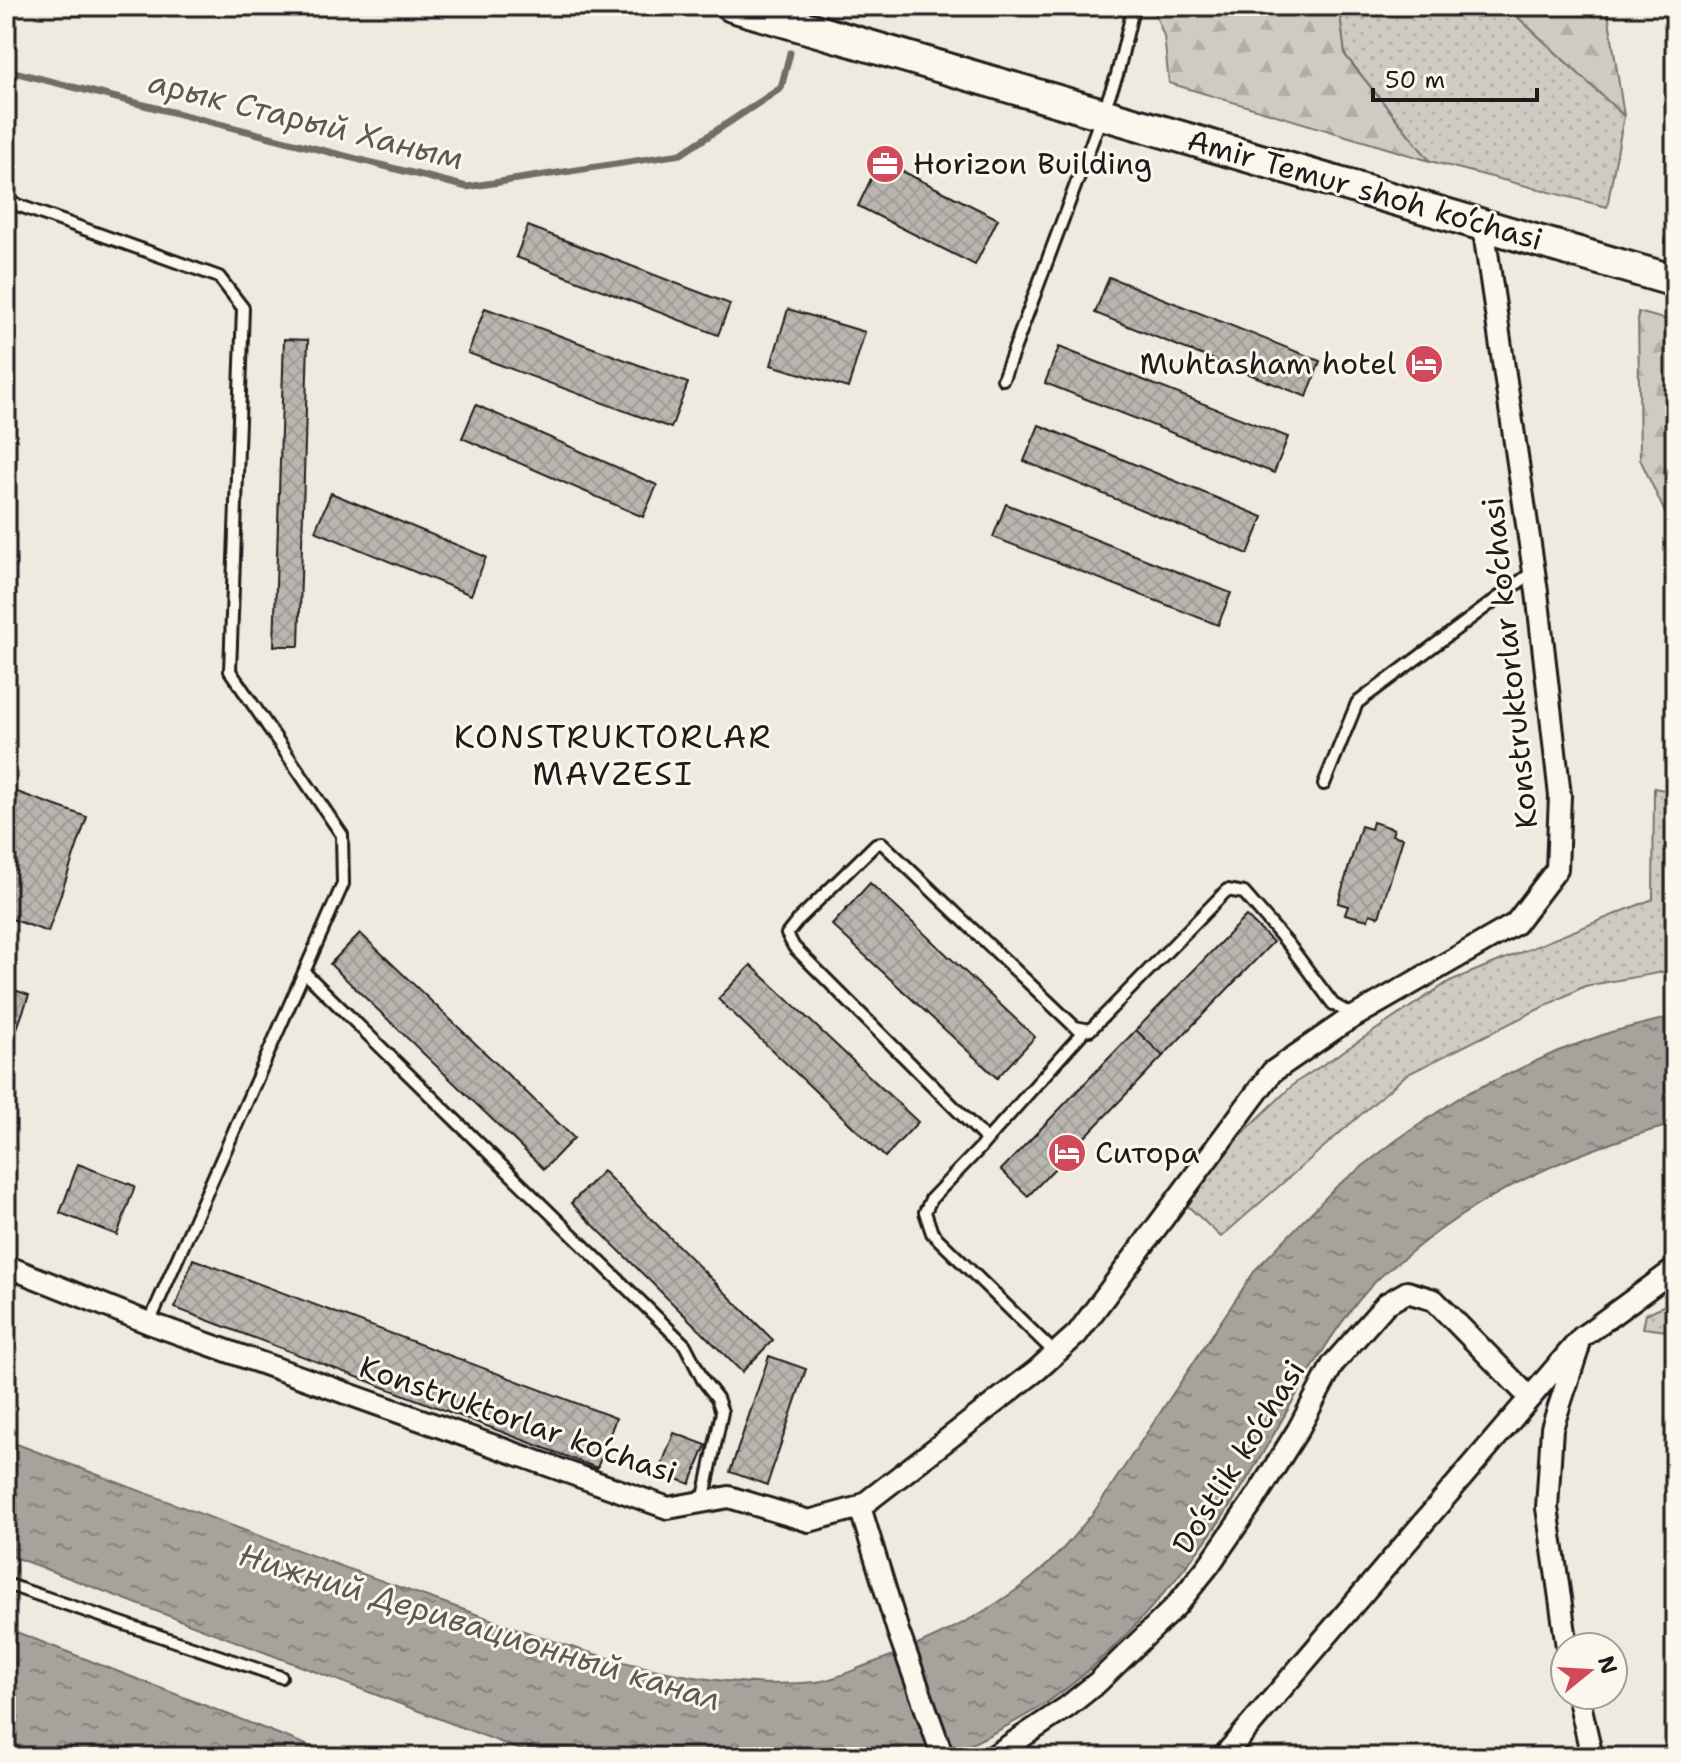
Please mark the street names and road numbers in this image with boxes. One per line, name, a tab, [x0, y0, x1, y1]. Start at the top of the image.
street label: Amir Temur shoh ko‘chasi	[1183, 119, 1548, 260]
street label: Konstruktorlar ko‘chasi	[1472, 495, 1547, 831]
street label: Konstruktorlar ko‘chasi	[354, 1346, 682, 1493]
street label: Do‘stlik ko‘chasi	[1163, 1352, 1315, 1561]

